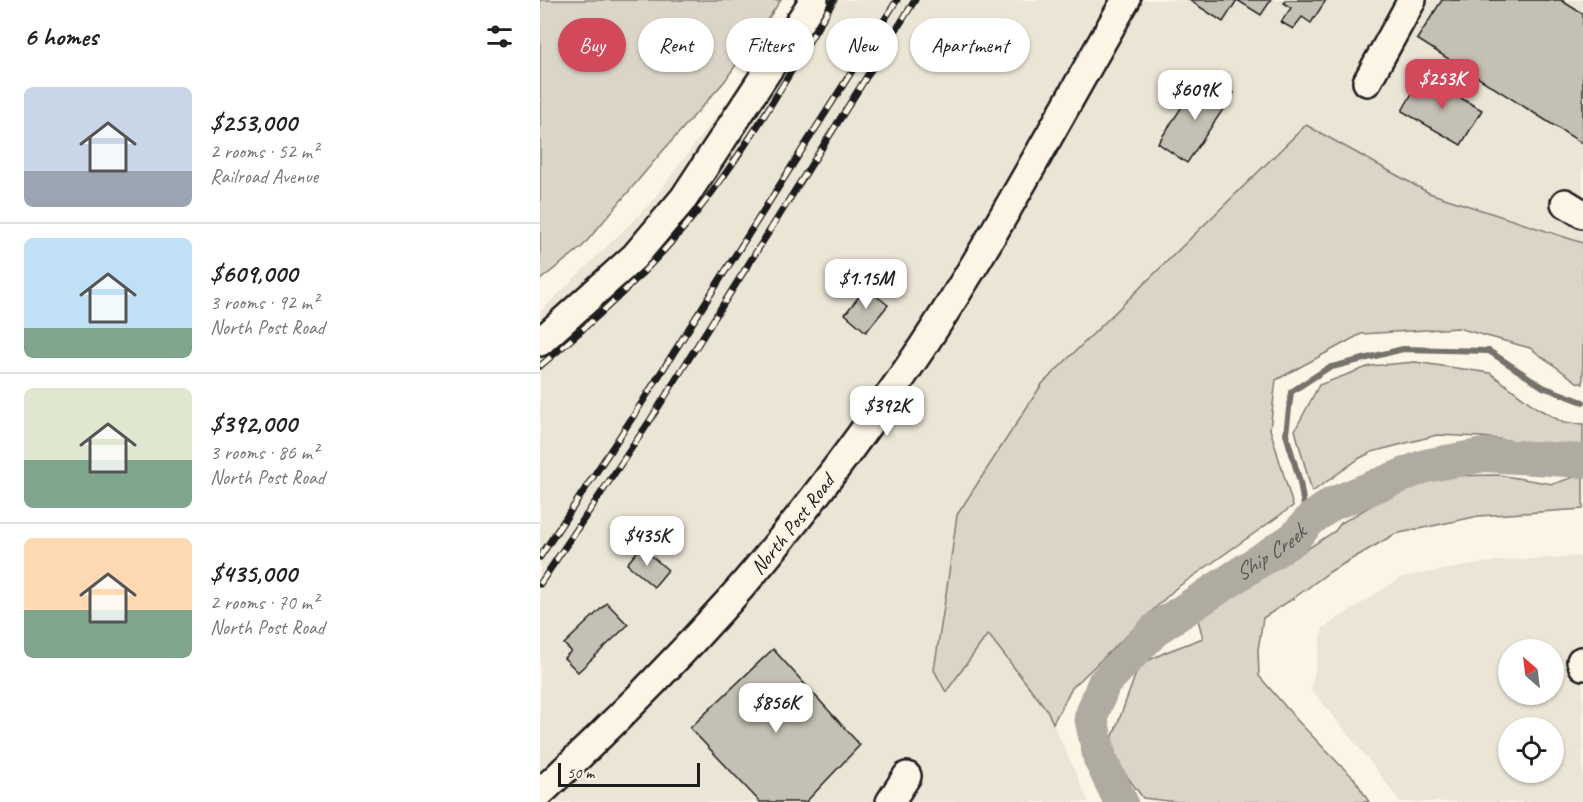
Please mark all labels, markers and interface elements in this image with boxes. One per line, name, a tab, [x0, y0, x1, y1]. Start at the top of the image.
chip: Buy	[558, 18, 626, 72]
chip: Rent	[638, 18, 714, 72]
chip: Filters	[726, 18, 814, 72]
chip: New	[826, 18, 898, 72]
chip: Apartment	[910, 18, 1030, 72]
text: 6 homes	[24, 20, 98, 53]
icon: filters	[483, 20, 516, 53]
pin: $253K	[1400, 59, 1484, 110]
text: $253K	[1419, 66, 1465, 91]
pin: $609K	[1153, 70, 1237, 121]
text: $609K	[1172, 77, 1218, 102]
text: $253,000	[210, 106, 297, 139]
icon: home	[72, 111, 144, 183]
text: 2 rooms · 52 m²	[210, 139, 318, 164]
text: Railroad Avenue	[210, 164, 318, 189]
text: $609,000	[210, 257, 297, 290]
pin: $1.15M	[817, 259, 915, 310]
icon: home	[72, 262, 144, 334]
text: $1.15M	[839, 266, 893, 291]
text: 3 rooms · 92 m²	[210, 290, 318, 315]
text: North Post Road	[210, 315, 325, 340]
pin: $392K	[845, 386, 929, 437]
text: $392K	[864, 393, 910, 418]
text: $392,000	[210, 407, 297, 440]
icon: home	[72, 412, 144, 484]
text: 3 rooms · 86 m²	[210, 440, 318, 465]
text: North Post Road	[210, 465, 325, 490]
street label: North Post Road	[745, 467, 842, 580]
pin: $435K	[605, 516, 689, 567]
water label: Ship Creek	[1229, 517, 1315, 587]
text: $435K	[624, 523, 670, 548]
text: $435,000	[210, 557, 297, 590]
icon: home	[72, 562, 144, 634]
text: 2 rooms · 70 m²	[210, 590, 318, 615]
text: North Post Road	[210, 615, 325, 640]
north arrow	[1498, 639, 1564, 705]
map controls	[1498, 639, 1564, 783]
pin: $856K	[734, 683, 818, 734]
text: $856K	[753, 690, 799, 715]
button: locate	[1498, 717, 1564, 783]
scale bar	[558, 760, 700, 788]
text: 50 m	[567, 763, 594, 783]

